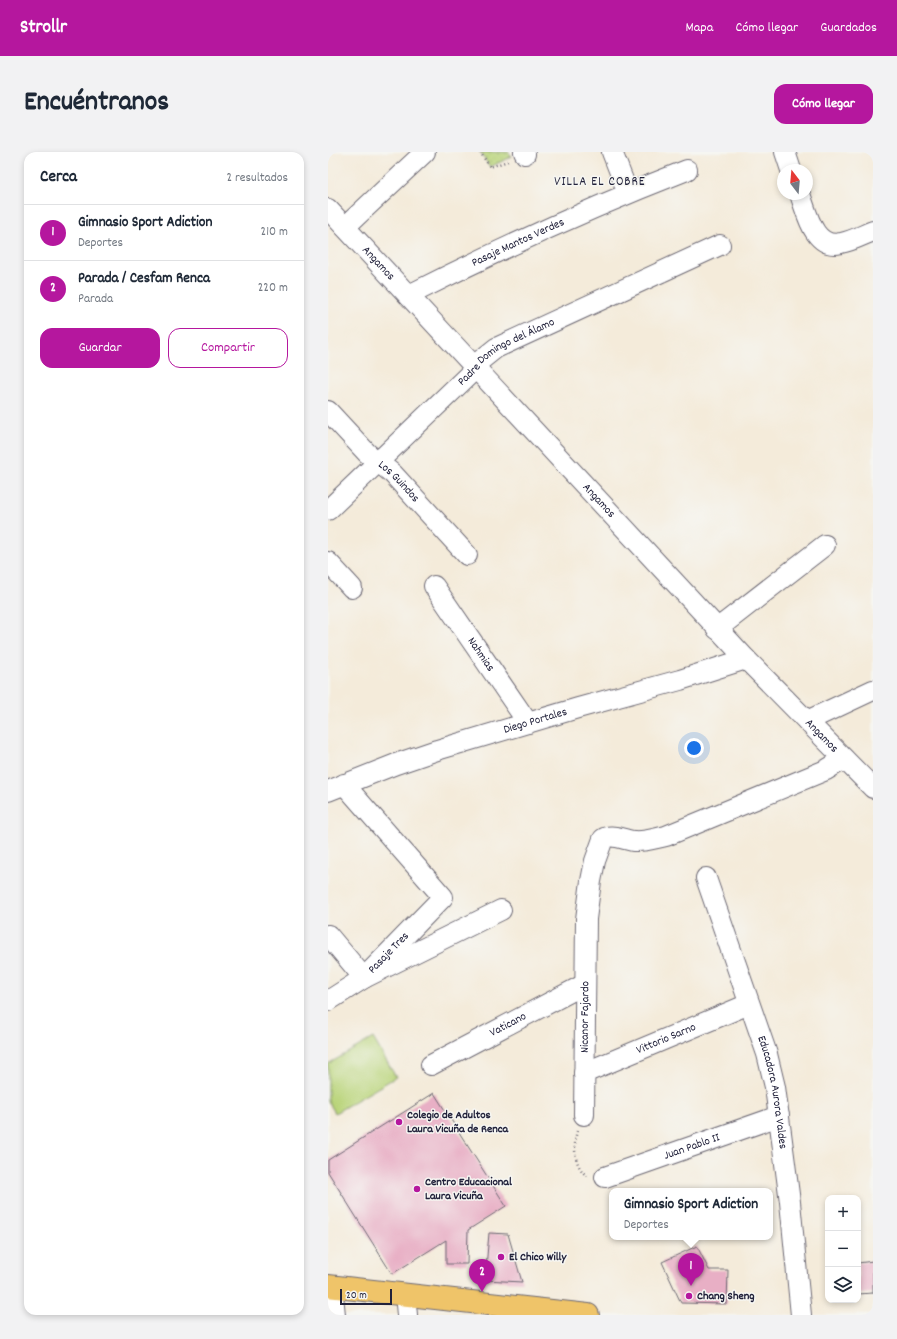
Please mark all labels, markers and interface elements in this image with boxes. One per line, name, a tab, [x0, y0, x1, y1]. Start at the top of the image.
text: Strollr	[20, 15, 67, 42]
text: Mapa	[686, 18, 713, 38]
text: Cómo llegar	[735, 18, 798, 38]
text: Guardados	[820, 18, 877, 38]
text: Encuéntranos	[24, 84, 169, 124]
button: Cómo llegar	[774, 84, 873, 124]
north arrow	[777, 164, 813, 200]
text: Cerca	[40, 166, 77, 190]
text: 2 resultados	[226, 169, 288, 188]
district label: VILLA EL COBRE	[554, 173, 646, 192]
text: Gimnasio Sport Adiction	[78, 212, 212, 234]
street label: Pasaje Mantos Verdes	[469, 214, 567, 271]
text: 1	[52, 223, 54, 242]
text: 210 m	[260, 223, 288, 242]
text: Deportes	[78, 234, 123, 253]
street label: Angamos	[358, 242, 399, 284]
text: Parada / Cesfam Renca	[78, 268, 210, 290]
text: 2	[50, 279, 56, 298]
text: 220 m	[258, 279, 288, 298]
text: Parada	[78, 290, 113, 309]
street label: Padre Domingo del Álamo	[454, 314, 557, 390]
button: Guardar	[40, 328, 160, 368]
button: Compartir	[168, 328, 288, 368]
street label: Los Guindos	[374, 457, 423, 506]
street label: Angamos	[578, 480, 619, 522]
street label: Nahmias	[463, 634, 499, 675]
street label: Diego Portales	[501, 703, 569, 738]
street label: Angamos	[801, 715, 842, 757]
your location	[684, 738, 704, 758]
street label: Pasaje Tres	[364, 928, 413, 978]
street label: Nicanor Fajardo	[576, 981, 594, 1053]
street label: Vaticano	[487, 1008, 529, 1041]
street label: Vittorio Sarno	[634, 1019, 699, 1059]
street label: Educadora Aurora Valdes	[753, 1033, 791, 1150]
place label: Colegio de Adultos Laura Vicuña de Renca	[407, 1107, 510, 1138]
marker: Colegio de Adultos Laura Vicuña de Renca	[394, 1117, 404, 1127]
street label: Juan Pablo II	[662, 1129, 722, 1164]
place label: Centro Educacional Laura Vicuña	[425, 1174, 512, 1205]
marker: Centro Educacional Laura Vicuña	[412, 1184, 422, 1194]
popup	[609, 1188, 773, 1240]
text: Gimnasio Sport Adiction	[624, 1194, 758, 1216]
map controls	[825, 1195, 861, 1303]
button: +	[825, 1195, 861, 1231]
text: Deportes	[624, 1216, 669, 1235]
button: −	[825, 1231, 861, 1267]
place label: El Chico Willy	[509, 1249, 567, 1266]
marker: El Chico Willy	[496, 1252, 506, 1262]
pin: 1	[678, 1253, 704, 1286]
pin: 2	[469, 1259, 495, 1292]
button: layers	[825, 1267, 861, 1303]
scale bar	[340, 1287, 392, 1306]
text: 20 m	[346, 1288, 367, 1304]
place label: Chang Sheng	[697, 1288, 754, 1305]
marker: Chang Sheng	[684, 1291, 694, 1301]

